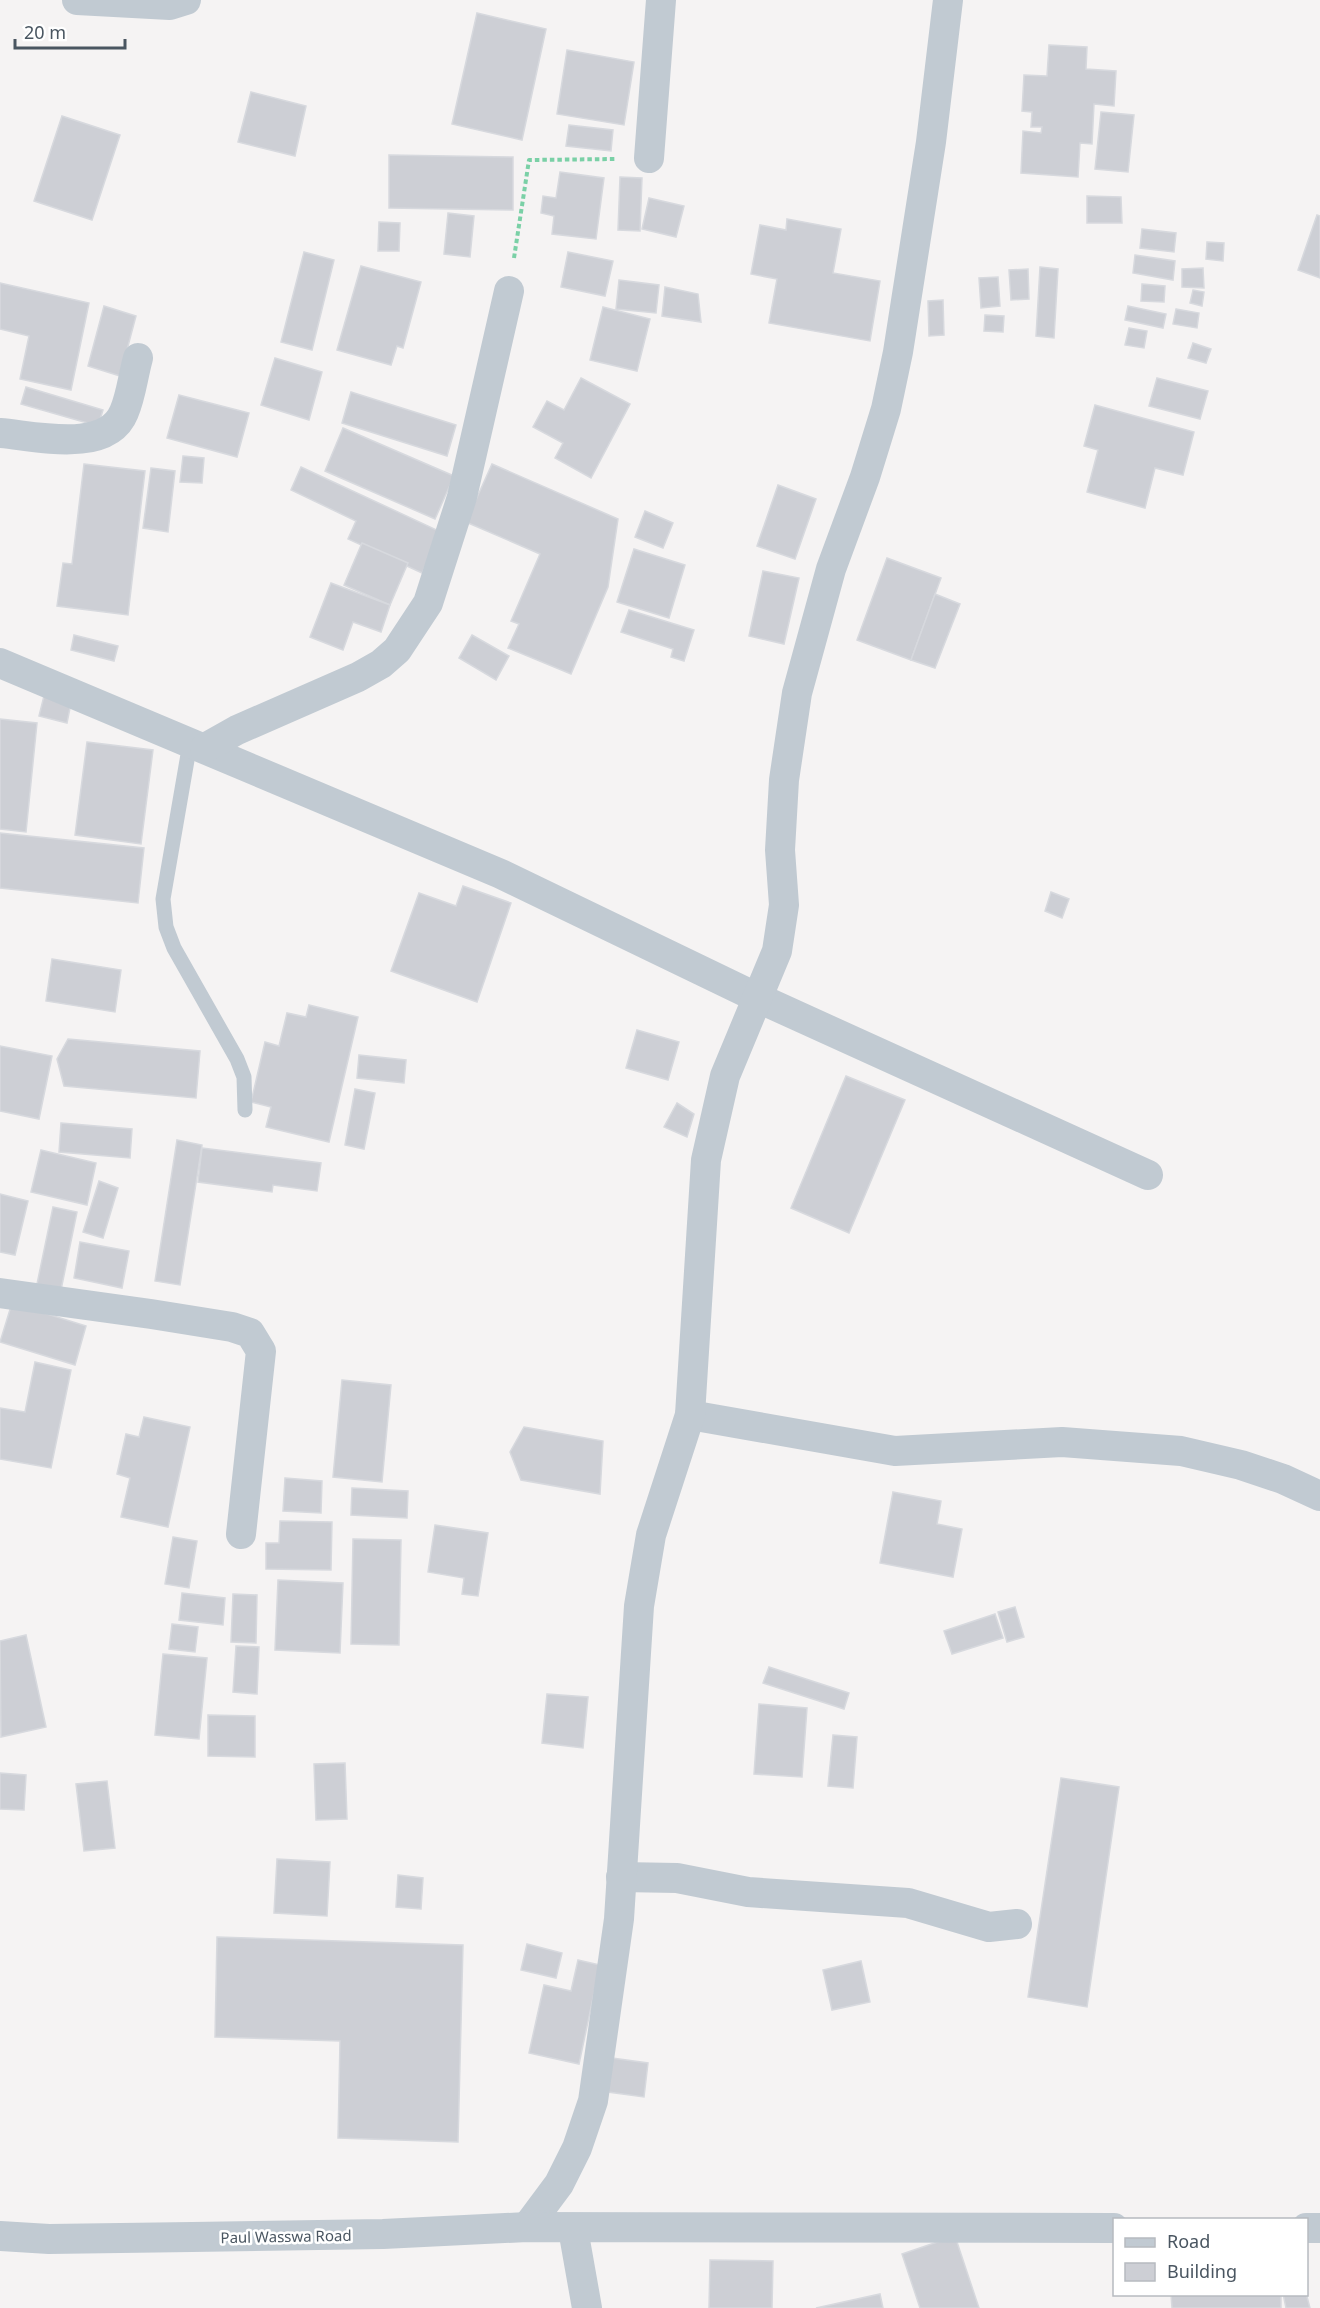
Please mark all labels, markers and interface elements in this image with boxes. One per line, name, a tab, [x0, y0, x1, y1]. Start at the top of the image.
scale bar	[15, 12, 124, 50]
text: 20 m	[24, 20, 66, 44]
legend	[1113, 2218, 1308, 2296]
street label: Paul Wasswa Road	[220, 2225, 352, 2247]
text: Road	[1167, 2229, 1210, 2253]
text: Building	[1167, 2259, 1237, 2283]

